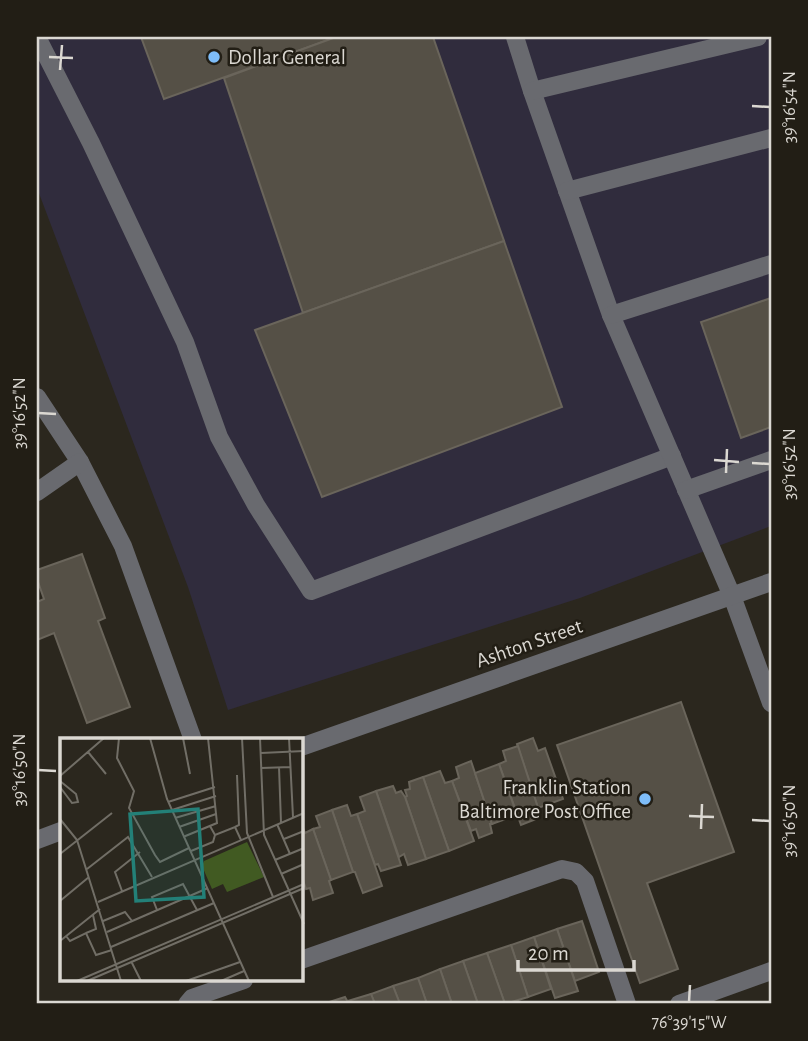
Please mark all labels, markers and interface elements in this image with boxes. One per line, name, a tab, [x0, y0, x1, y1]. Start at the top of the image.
place label: Dollar General	[228, 47, 346, 68]
marker: Dollar General	[206, 49, 222, 65]
text: 39°16'54"N	[781, 71, 799, 143]
text: 39°16'52"N	[11, 377, 29, 449]
text: 39°16'52"N	[781, 428, 799, 500]
street label: Ashton Street	[473, 615, 585, 671]
text: 39°16'50"N	[11, 733, 29, 807]
inset map	[60, 738, 303, 982]
place label: Franklin Station Baltimore Post Office	[459, 777, 631, 822]
text: 39°16'50"N	[781, 784, 799, 858]
marker: Franklin Station Baltimore Post Office	[637, 791, 653, 807]
scale bar	[518, 929, 633, 973]
text: 20 m	[528, 943, 569, 964]
text: 76°39'15"W	[651, 1014, 727, 1032]

